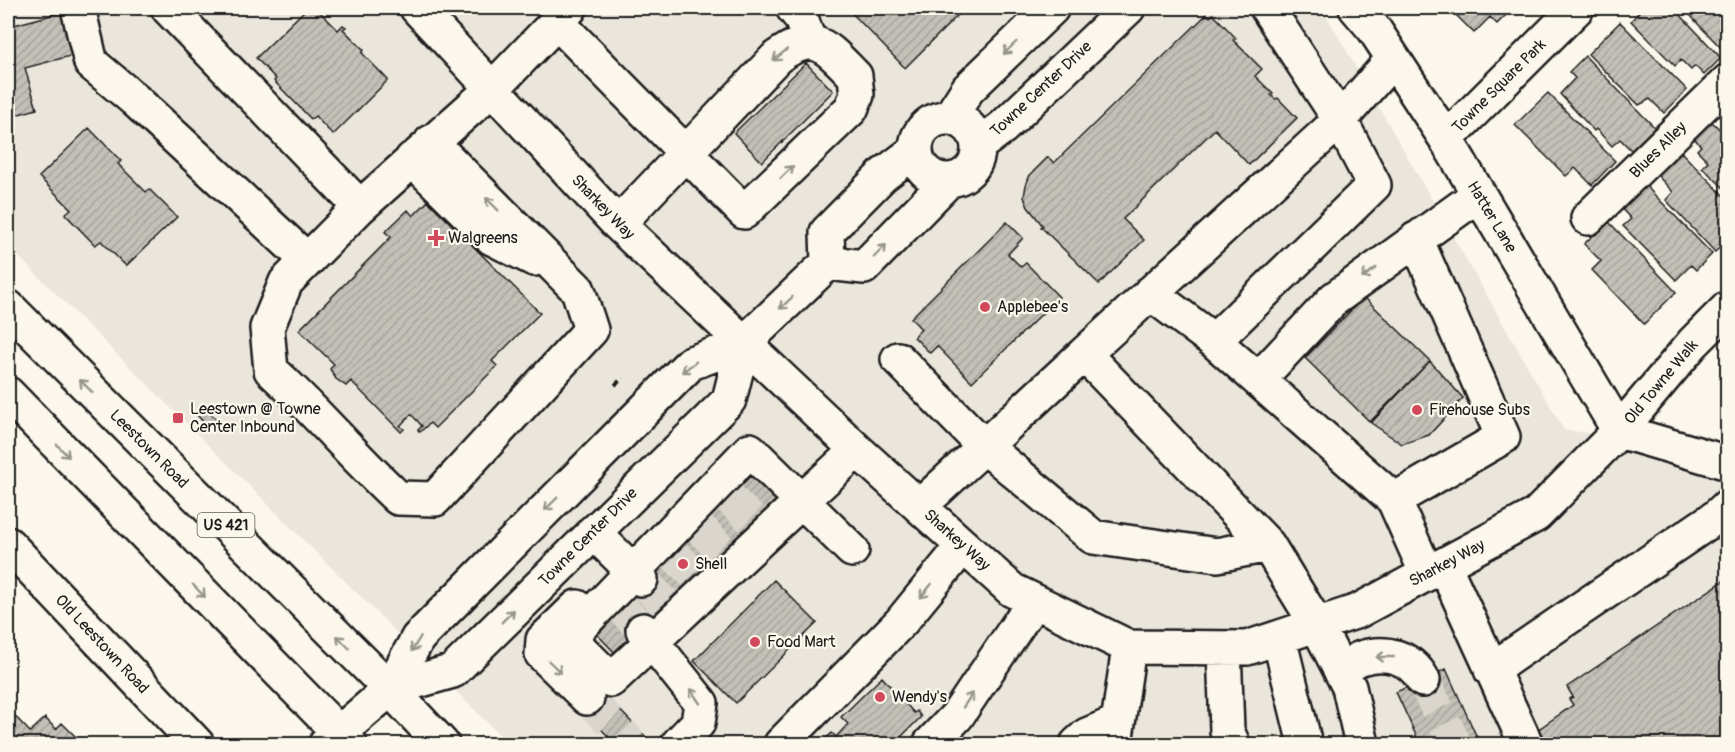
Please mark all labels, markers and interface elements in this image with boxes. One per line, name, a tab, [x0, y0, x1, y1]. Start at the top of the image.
street label: Towne Square Park	[1448, 35, 1550, 137]
street label: Towne Center Drive	[986, 37, 1096, 141]
one-way arrow	[1003, 41, 1018, 56]
one-way arrow	[772, 49, 788, 62]
street label: Blues Alley	[1625, 117, 1691, 183]
one-way arrow	[779, 164, 794, 179]
street label: Sharkey Way	[567, 170, 639, 244]
street label: Hatter Lane	[1463, 178, 1521, 257]
one-way arrow	[485, 196, 500, 211]
place label: Walgreens	[448, 228, 518, 248]
marker: Walgreens	[429, 231, 443, 245]
one-way arrow	[872, 244, 887, 259]
one-way arrow	[1362, 267, 1378, 279]
one-way arrow	[778, 296, 793, 310]
place label: Applebee's	[997, 297, 1068, 317]
marker: Applebee's	[978, 300, 992, 314]
street label: Old Towne Walk	[1620, 335, 1703, 429]
one-way arrow	[682, 361, 698, 373]
one-way arrow	[79, 378, 94, 393]
place label: Leestown @ Towne Center Inbound	[190, 399, 321, 437]
place label: Firehouse Subs	[1429, 400, 1530, 420]
marker: Firehouse Subs	[1410, 403, 1424, 417]
street label: Leestown Road	[105, 405, 193, 493]
marker: Leestown @ Towne Center Inbound	[171, 411, 185, 425]
one-way arrow	[56, 444, 70, 459]
street label: Towne Center Drive	[534, 483, 642, 591]
one-way arrow	[544, 496, 558, 511]
street label: Sharkey Way	[920, 505, 995, 575]
road number: US 421	[198, 513, 254, 537]
street label: Sharkey Way	[1406, 535, 1488, 591]
place label: Shell	[695, 554, 727, 574]
marker: Shell	[676, 557, 690, 571]
one-way arrow	[192, 583, 207, 598]
one-way arrow	[919, 583, 933, 598]
street label: Old Leestown Road	[51, 590, 153, 698]
one-way arrow	[500, 609, 515, 624]
place label: Food Mart	[767, 632, 836, 652]
one-way arrow	[336, 635, 350, 650]
one-way arrow	[409, 635, 421, 652]
marker: Food Mart	[748, 635, 762, 649]
one-way arrow	[1376, 651, 1395, 663]
one-way arrow	[548, 660, 563, 674]
place label: Wendy's	[892, 687, 947, 707]
one-way arrow	[689, 689, 701, 705]
marker: Wendy's	[873, 690, 887, 704]
one-way arrow	[962, 693, 974, 709]

